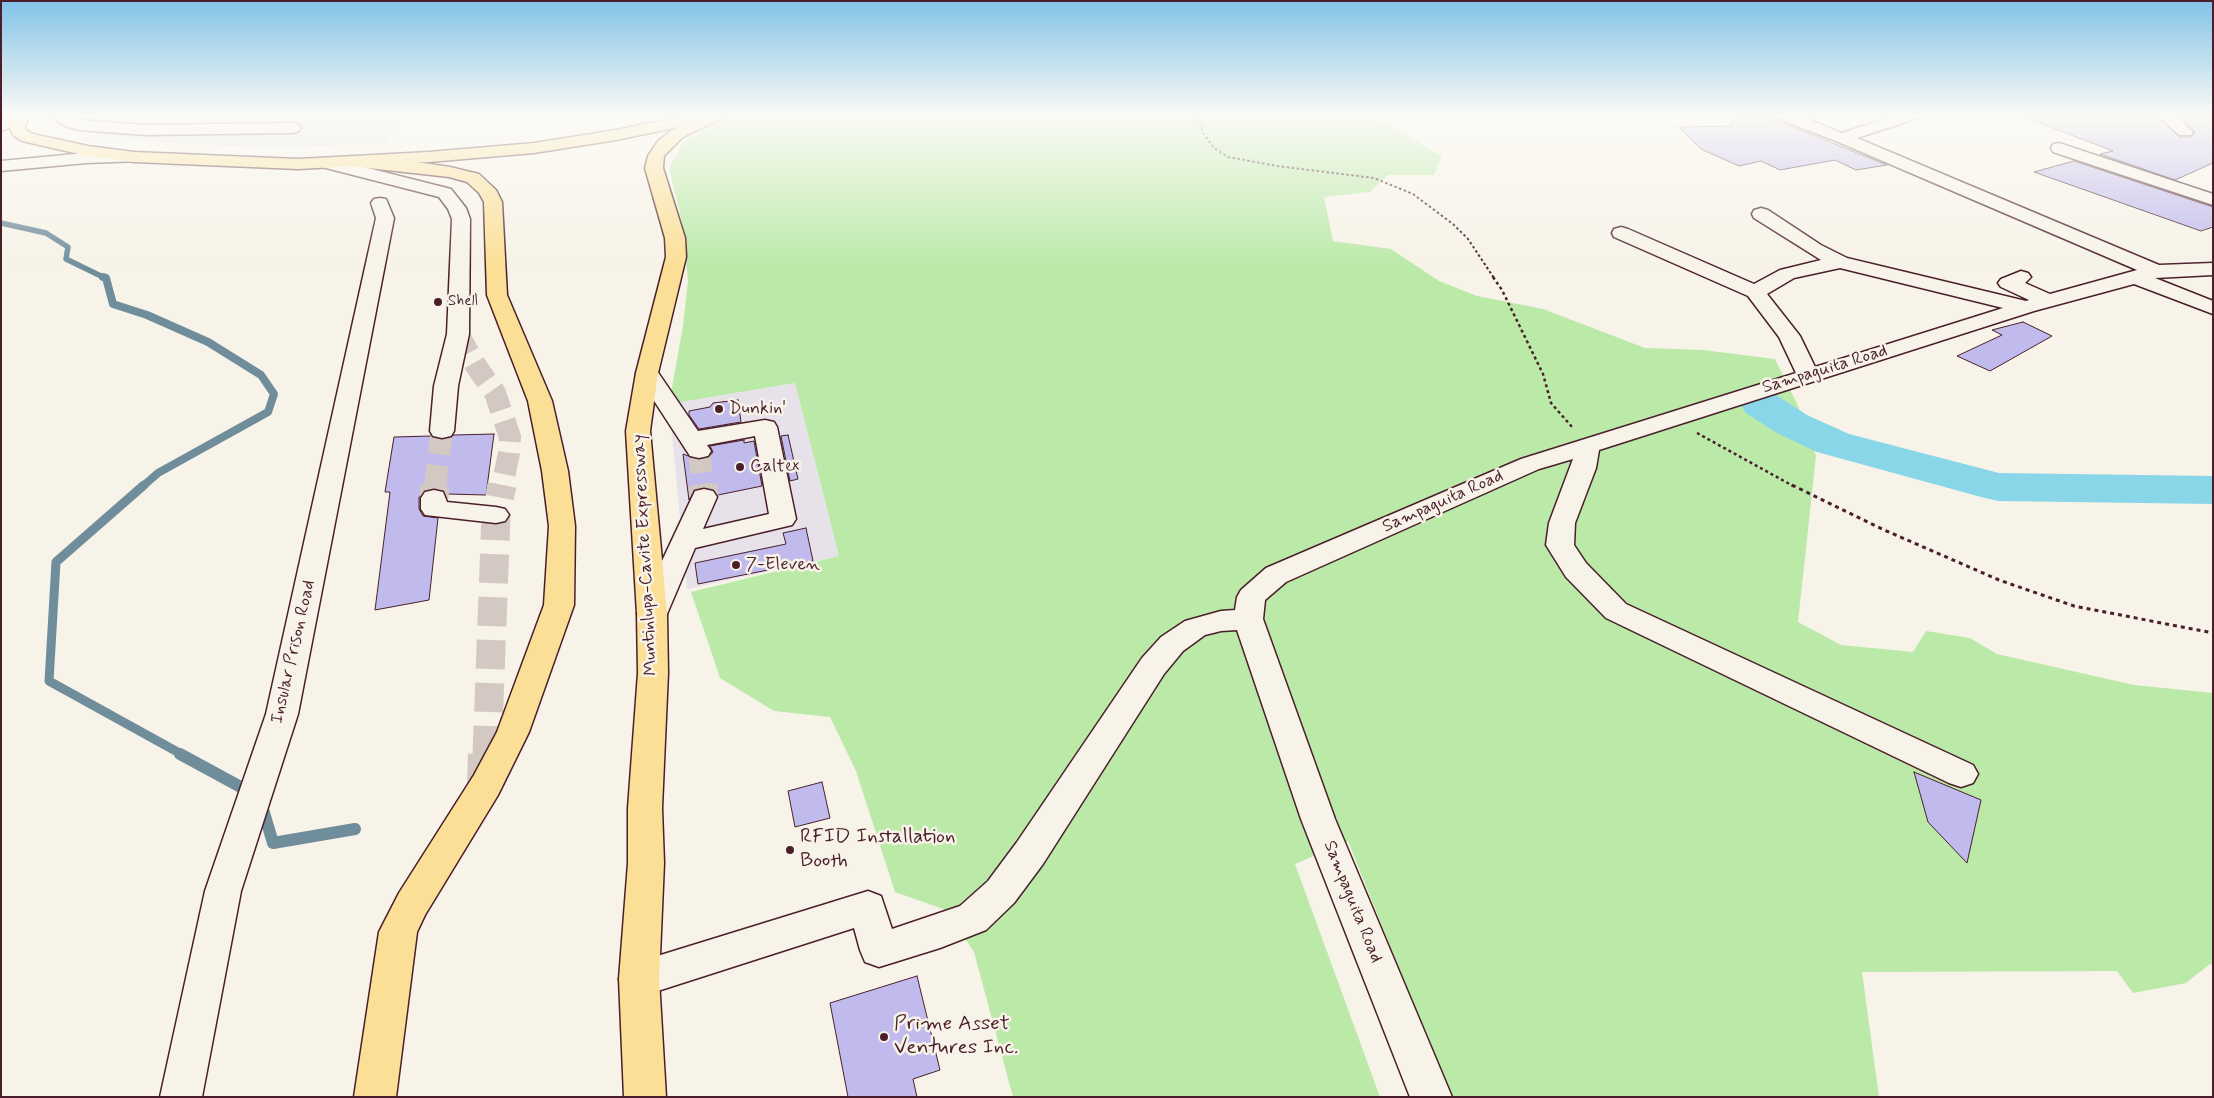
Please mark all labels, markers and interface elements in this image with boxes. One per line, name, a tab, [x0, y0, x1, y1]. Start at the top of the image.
place label: Shell	[448, 293, 478, 311]
marker: Shell	[432, 296, 444, 308]
street label: Sampaguita Road	[1760, 341, 1890, 399]
place label: Dunkin'	[729, 398, 786, 420]
marker: Dunkin'	[713, 403, 725, 415]
street label: Muntinlupa-Cavite Expressway	[629, 434, 663, 676]
place label: Caltex	[750, 456, 799, 478]
marker: Caltex	[734, 461, 746, 473]
street label: Sampaguita Road	[1379, 466, 1507, 538]
place label: 7-Eleven	[746, 554, 820, 576]
marker: 7-Eleven	[730, 559, 742, 571]
street label: Insular Prison Road	[267, 578, 321, 726]
place label: RFID Installation Booth	[800, 825, 956, 875]
street label: Sampaguita Road	[1318, 838, 1386, 966]
marker: RFID Installation Booth	[784, 844, 796, 856]
place label: Prime Asset Ventures Inc.	[894, 1012, 1018, 1062]
marker: Prime Asset Ventures Inc.	[878, 1031, 890, 1043]

